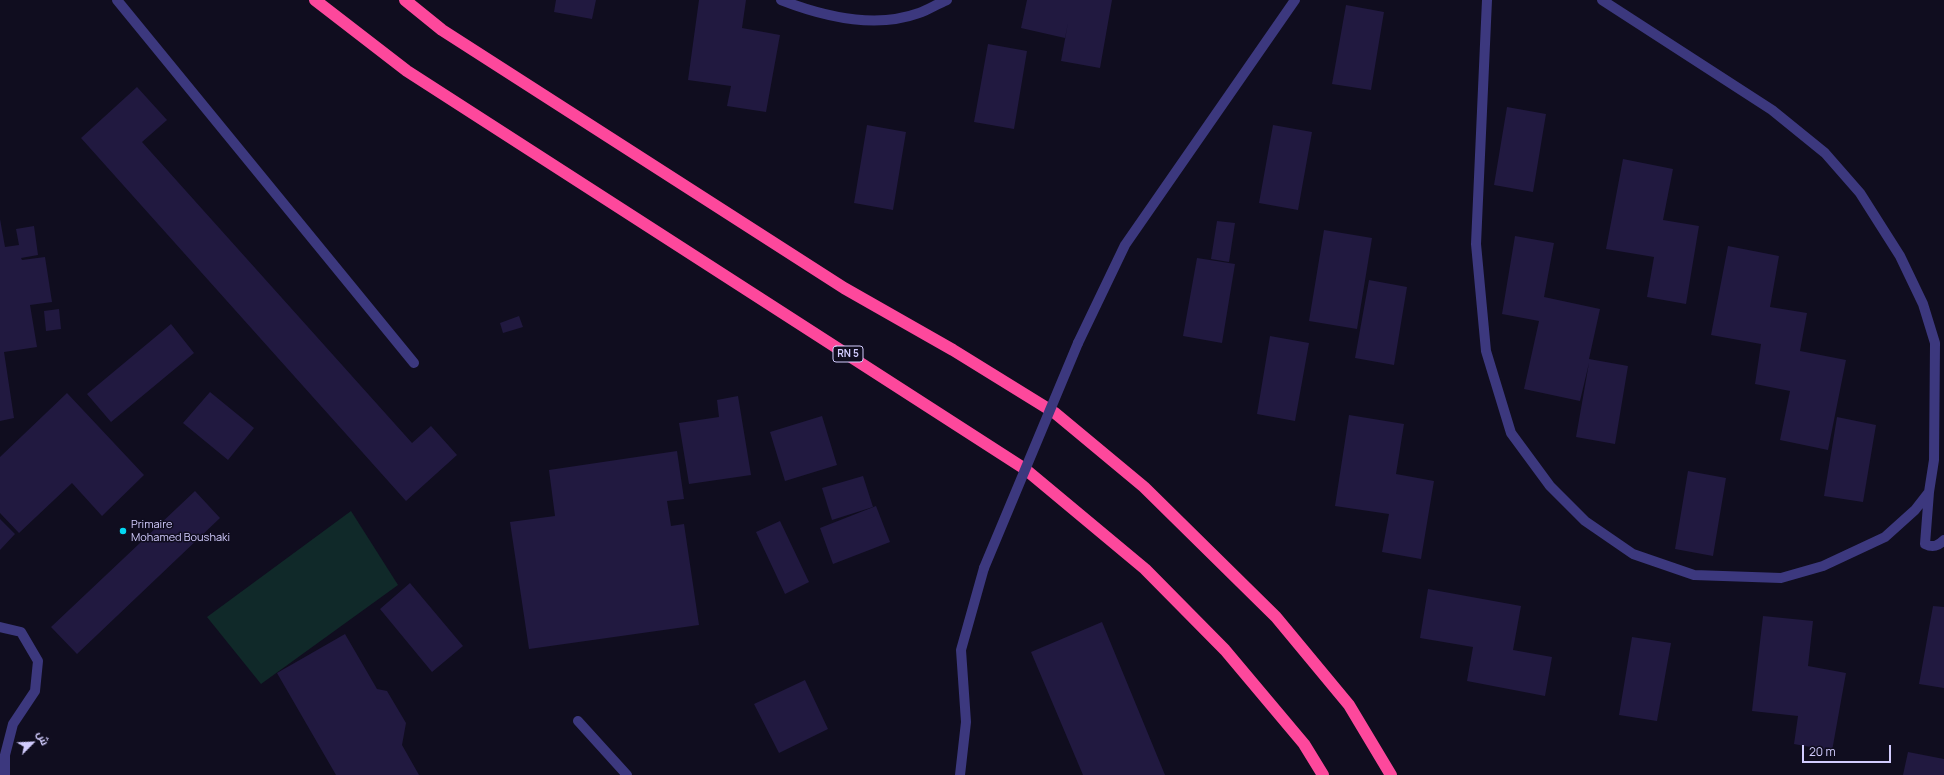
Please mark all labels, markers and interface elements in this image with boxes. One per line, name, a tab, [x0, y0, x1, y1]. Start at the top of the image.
road number: RN 5	[833, 346, 863, 362]
place label: Primaire Mohamed Boushaki	[131, 518, 230, 544]
marker: Primaire Mohamed Boushaki	[118, 526, 128, 536]
north arrow	[12, 723, 52, 763]
text: ش	[34, 728, 53, 747]
scale bar	[1804, 737, 1893, 763]
text: 20 m	[1809, 743, 1836, 760]

